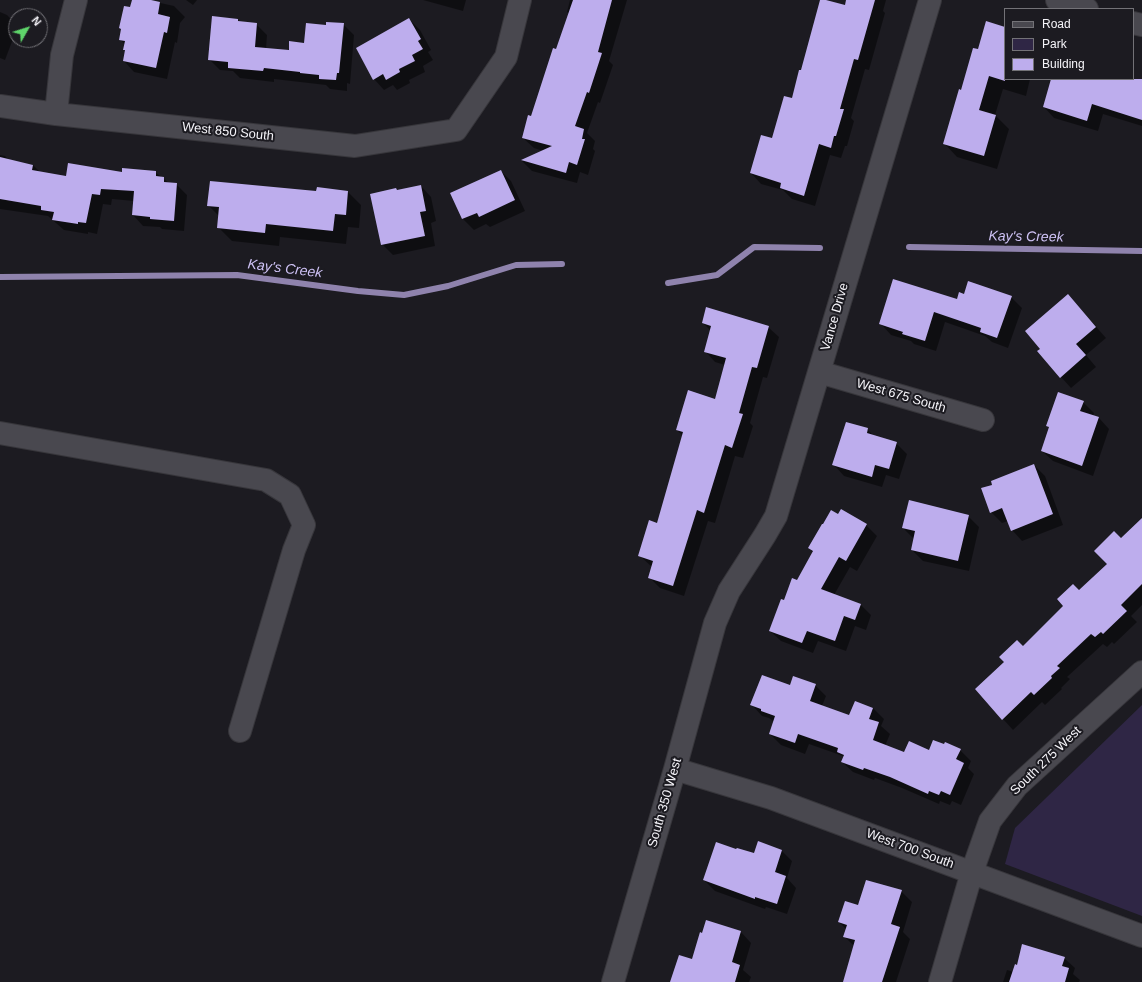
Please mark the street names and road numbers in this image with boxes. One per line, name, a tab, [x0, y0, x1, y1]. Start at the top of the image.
street label: West 850 South	[181, 119, 275, 145]
street label: Vance Drive	[818, 281, 852, 353]
street label: West 675 South	[855, 376, 947, 416]
street label: South 275 West	[1007, 723, 1085, 799]
street label: South 350 West	[645, 757, 685, 849]
street label: West 700 South	[864, 826, 956, 872]

